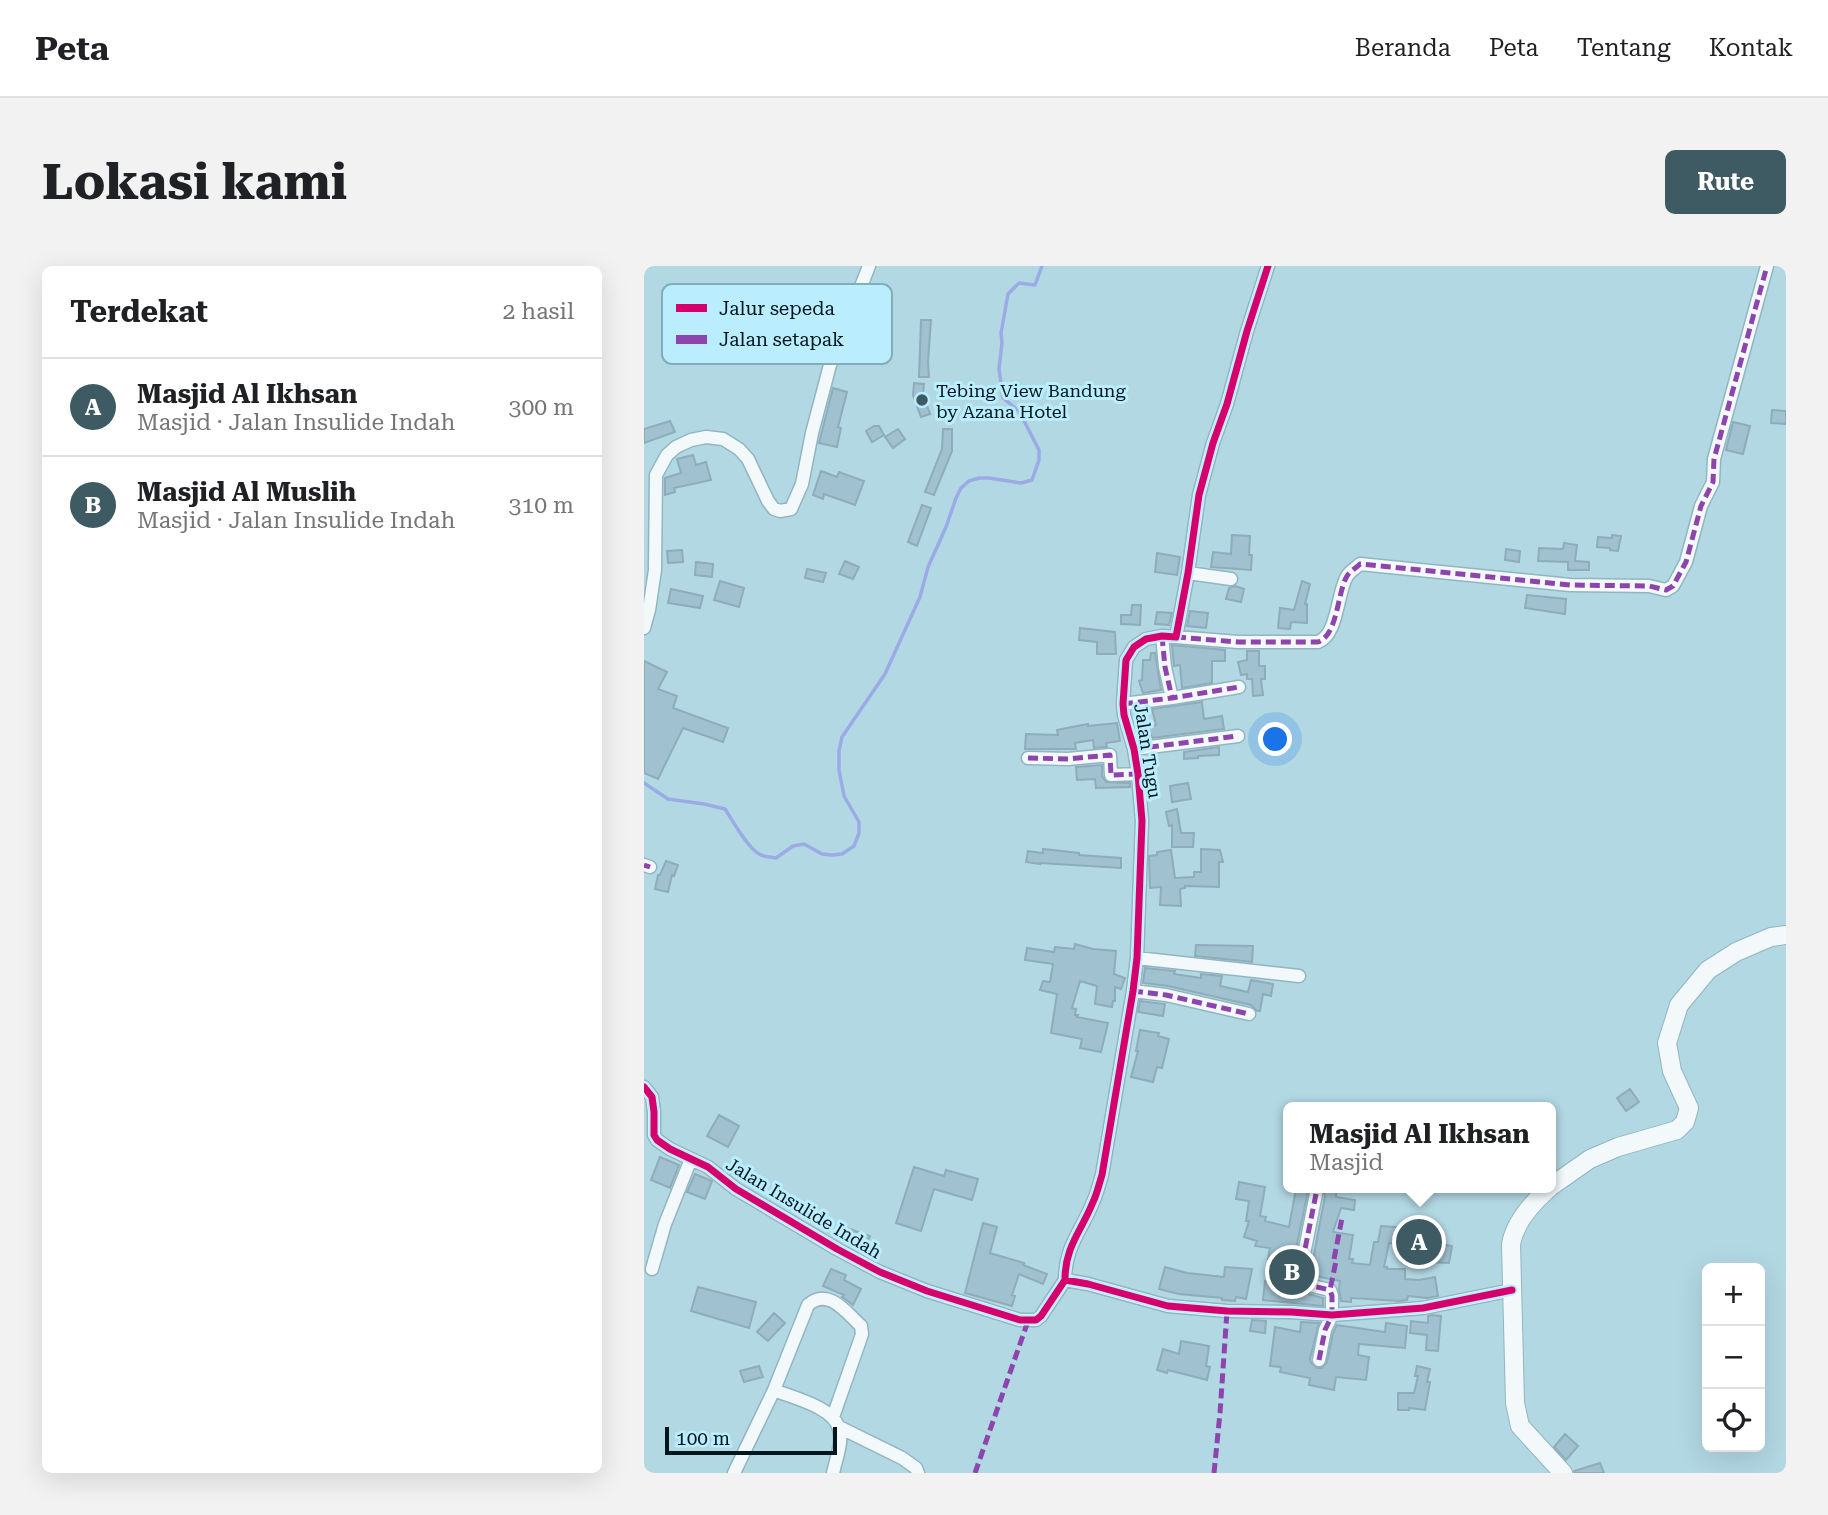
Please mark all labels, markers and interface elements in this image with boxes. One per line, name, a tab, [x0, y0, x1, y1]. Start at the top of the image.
text: Peta	[35, 29, 109, 68]
text: Beranda	[1355, 34, 1451, 62]
text: Peta	[1489, 34, 1539, 62]
text: Tentang	[1577, 34, 1671, 62]
text: Kontak	[1709, 34, 1793, 62]
button: Rute	[1665, 150, 1786, 214]
text: Lokasi kami	[42, 154, 347, 211]
legend	[662, 284, 892, 364]
text: Terdekat	[70, 294, 208, 329]
text: Jalur sepeda	[719, 297, 835, 320]
text: 2 hasil	[503, 298, 574, 325]
text: Jalan setapak	[719, 328, 844, 351]
text: Masjid Al Ikhsan	[137, 379, 357, 409]
place label: Tebing View Bandung by Azana Hotel	[936, 380, 1126, 422]
marker: Tebing View Bandung by Azana Hotel	[914, 392, 930, 408]
text: A	[85, 394, 101, 421]
text: 300 m	[509, 394, 574, 421]
text: Masjid · Jalan Insulide Indah	[137, 409, 455, 436]
text: Masjid Al Muslih	[137, 477, 356, 507]
text: B	[85, 492, 101, 519]
text: 310 m	[509, 492, 574, 519]
text: Masjid · Jalan Insulide Indah	[137, 507, 455, 534]
street label: Jalan Tugu	[1130, 702, 1166, 800]
your location	[1258, 722, 1292, 756]
popup	[1283, 1102, 1556, 1193]
text: Masjid Al Ikhsan	[1309, 1119, 1530, 1149]
text: Masjid	[1309, 1149, 1383, 1176]
street label: Jalan Insulide Indah	[722, 1153, 886, 1263]
pin: A	[1396, 1216, 1442, 1268]
pin: B	[1269, 1246, 1315, 1298]
map controls	[1702, 1263, 1765, 1452]
button: +	[1702, 1263, 1765, 1326]
button: −	[1702, 1326, 1765, 1389]
button: locate	[1702, 1389, 1765, 1452]
scale bar	[665, 1424, 836, 1456]
text: 100 m	[676, 1427, 730, 1450]

